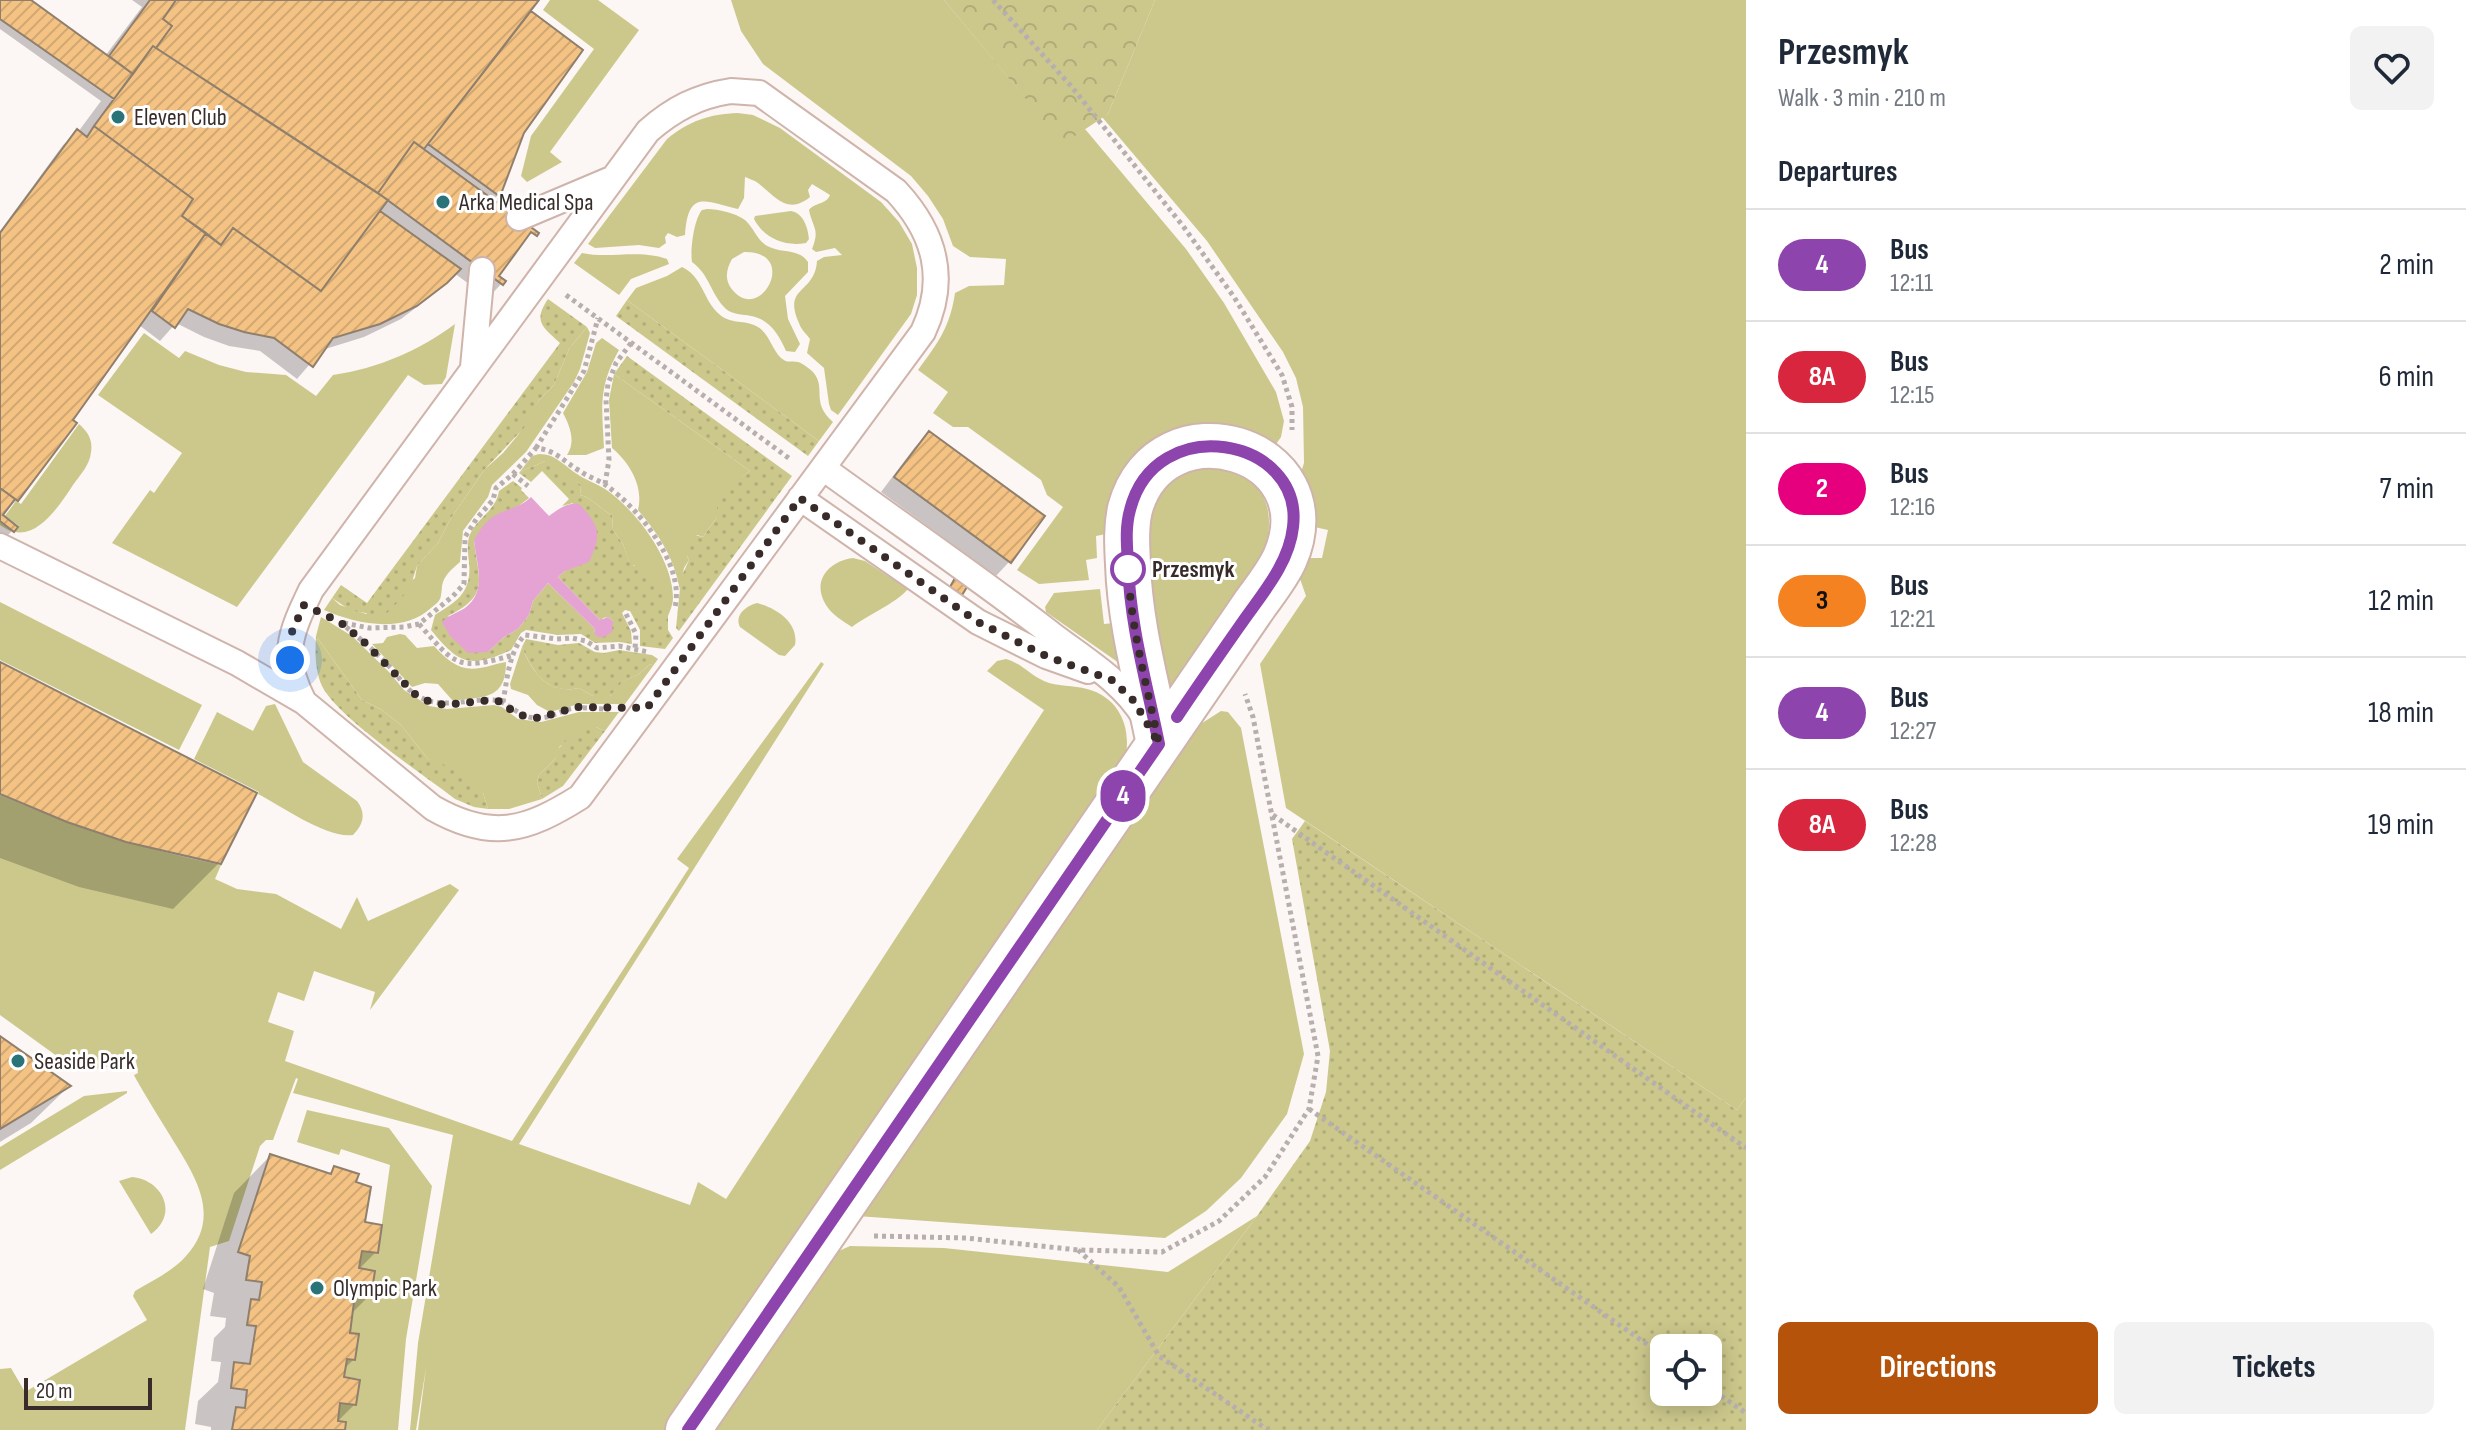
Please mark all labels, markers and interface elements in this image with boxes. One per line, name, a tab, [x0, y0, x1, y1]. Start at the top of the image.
button: heart	[2350, 26, 2434, 110]
text: Przesmyk	[1778, 30, 1909, 75]
text: Walk · 3 min · 210 m	[1778, 83, 1946, 114]
place label: Eleven Club	[134, 103, 227, 132]
marker: Eleven Club	[109, 108, 127, 126]
text: Departures	[1778, 154, 1898, 190]
place label: Arka Medical Spa	[458, 188, 593, 217]
marker: Arka Medical Spa	[434, 193, 452, 211]
text: Bus	[1890, 232, 1929, 268]
text: 2 min	[2379, 247, 2434, 283]
text: 4	[1815, 248, 1829, 281]
text: 12:11	[1890, 268, 1933, 299]
text: Bus	[1890, 344, 1929, 380]
text: 6 min	[2378, 359, 2434, 395]
text: 8A	[1809, 360, 1835, 393]
text: 12:15	[1890, 380, 1935, 411]
text: Bus	[1890, 456, 1929, 492]
text: 7 min	[2380, 471, 2434, 507]
text: 2	[1816, 472, 1828, 505]
text: 12:16	[1890, 492, 1936, 523]
marker: Przesmyk	[1111, 552, 1145, 586]
place label: Przesmyk	[1152, 555, 1235, 584]
text: Bus	[1890, 568, 1929, 604]
text: 12 min	[2368, 583, 2434, 619]
text: 3	[1816, 584, 1828, 617]
text: 12:21	[1890, 604, 1935, 635]
your location	[270, 640, 310, 680]
text: Bus	[1890, 680, 1929, 716]
text: 18 min	[2368, 695, 2434, 731]
text: 4	[1815, 696, 1829, 729]
text: 12:27	[1890, 716, 1936, 747]
line badge: 4	[1097, 770, 1149, 822]
text: 4	[1116, 779, 1130, 812]
text: Bus	[1890, 792, 1929, 828]
text: 19 min	[2368, 807, 2434, 843]
text: 8A	[1809, 808, 1835, 841]
text: 12:28	[1890, 828, 1937, 859]
place label: Seaside Park	[34, 1047, 135, 1076]
marker: Seaside Park	[9, 1052, 27, 1070]
place label: Olympic Park	[333, 1274, 437, 1303]
marker: Olympic Park	[308, 1279, 326, 1297]
button: Directions	[1778, 1322, 2098, 1414]
button: Tickets	[2114, 1322, 2434, 1414]
map controls	[1650, 1334, 1722, 1406]
button: locate	[1650, 1334, 1722, 1406]
scale bar	[24, 1374, 152, 1410]
text: 20 m	[36, 1378, 73, 1405]

